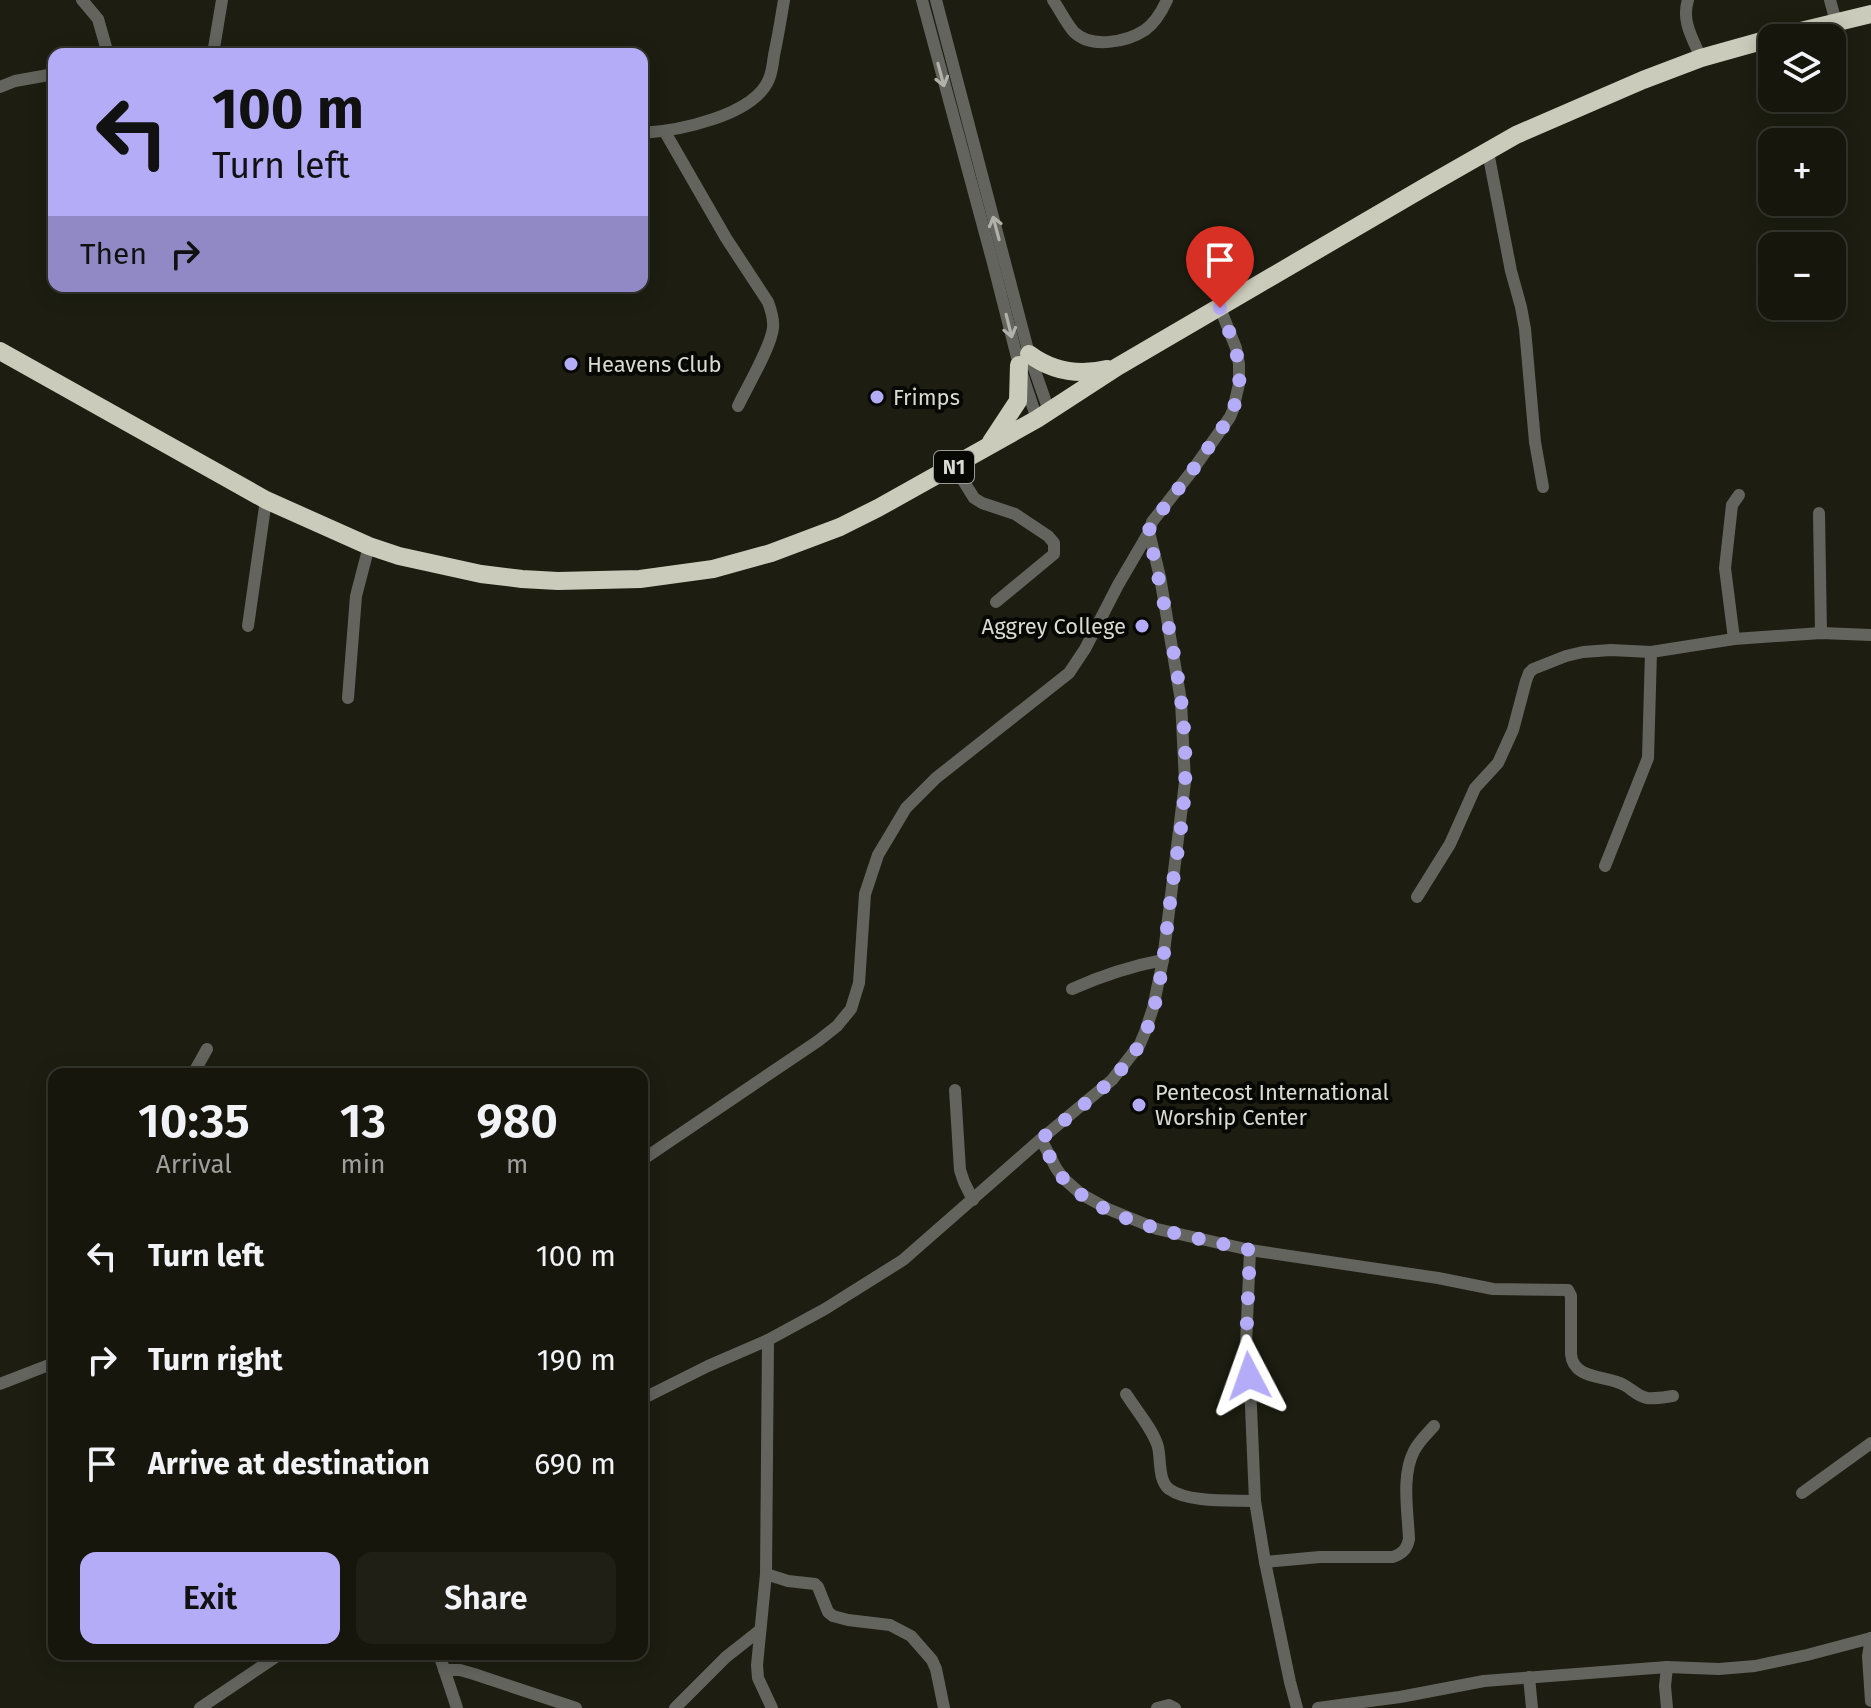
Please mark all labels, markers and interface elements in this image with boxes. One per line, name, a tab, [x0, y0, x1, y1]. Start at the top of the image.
map controls	[1758, 24, 1846, 320]
button: layers	[1758, 24, 1846, 112]
one-way arrow	[935, 62, 950, 88]
text: 100 m	[212, 76, 364, 143]
icon: left	[80, 80, 184, 184]
button: +	[1758, 128, 1846, 216]
text: Turn left	[212, 144, 350, 188]
one-way arrow	[988, 216, 1003, 242]
pin	[1186, 226, 1254, 308]
icon: right	[163, 232, 207, 276]
button: −	[1758, 232, 1846, 320]
text: Then	[80, 236, 147, 272]
icon: arrive	[1198, 238, 1242, 282]
one-way arrow	[1003, 313, 1018, 339]
place label: Heavens Club	[587, 351, 722, 378]
marker: Heavens Club	[562, 355, 580, 373]
place label: Frimps	[893, 384, 960, 411]
marker: Frimps	[868, 388, 886, 406]
road number: N1	[934, 451, 974, 483]
place label: Aggrey College	[982, 613, 1126, 640]
marker: Aggrey College	[1133, 617, 1151, 635]
place label: Pentecost International Worship Center	[1155, 1079, 1389, 1131]
text: 10:35	[138, 1092, 250, 1150]
text: 13	[340, 1092, 386, 1150]
text: 980	[476, 1092, 558, 1150]
marker: Pentecost International Worship Center	[1130, 1096, 1148, 1114]
text: Arrival	[156, 1149, 232, 1180]
text: min	[341, 1149, 385, 1180]
text: m	[506, 1149, 528, 1180]
icon: left	[80, 1234, 124, 1278]
text: Turn left	[148, 1238, 264, 1274]
text: 100 m	[536, 1238, 616, 1274]
position arrow	[1207, 1334, 1291, 1418]
icon: right	[80, 1338, 124, 1382]
text: Turn right	[148, 1342, 283, 1378]
text: 190 m	[537, 1342, 616, 1378]
icon: arrive	[80, 1442, 124, 1486]
text: Arrive at destination	[148, 1446, 430, 1482]
text: 690 m	[534, 1446, 616, 1482]
button: Exit	[80, 1552, 340, 1644]
button: Share	[356, 1552, 616, 1644]

